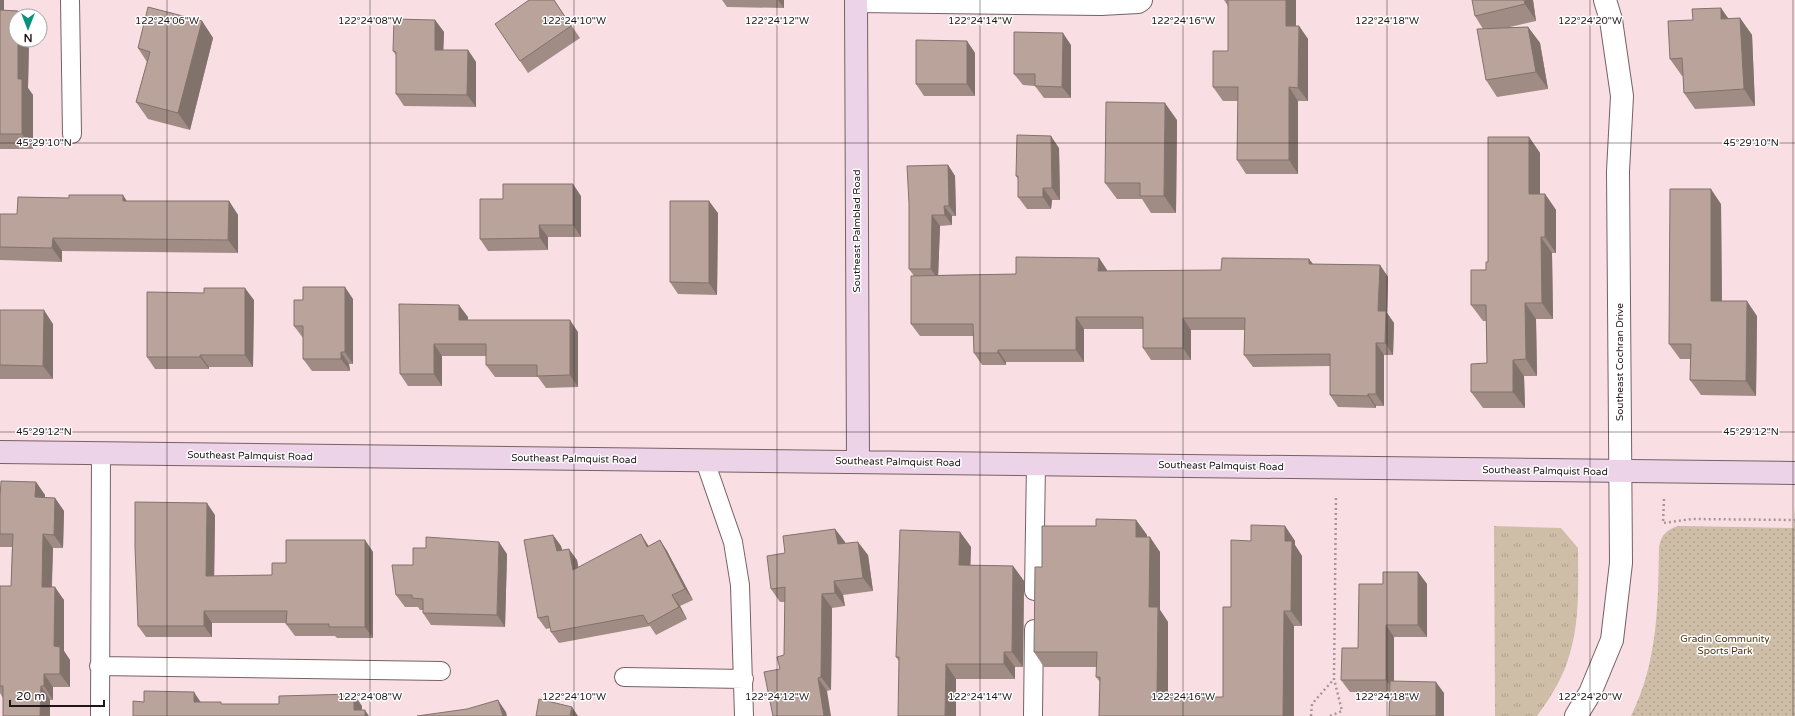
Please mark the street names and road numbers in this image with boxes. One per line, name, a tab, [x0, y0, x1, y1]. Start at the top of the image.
street label: Southeast Palmblad Road	[851, 170, 863, 292]
street label: Southeast Cochran Drive	[1614, 303, 1626, 421]
street label: Southeast Palmquist Road	[187, 449, 313, 463]
street label: Southeast Palmquist Road	[511, 452, 637, 466]
street label: Southeast Palmquist Road	[835, 455, 961, 469]
street label: Southeast Palmquist Road	[1158, 459, 1284, 473]
street label: Southeast Palmquist Road	[1482, 464, 1608, 478]

